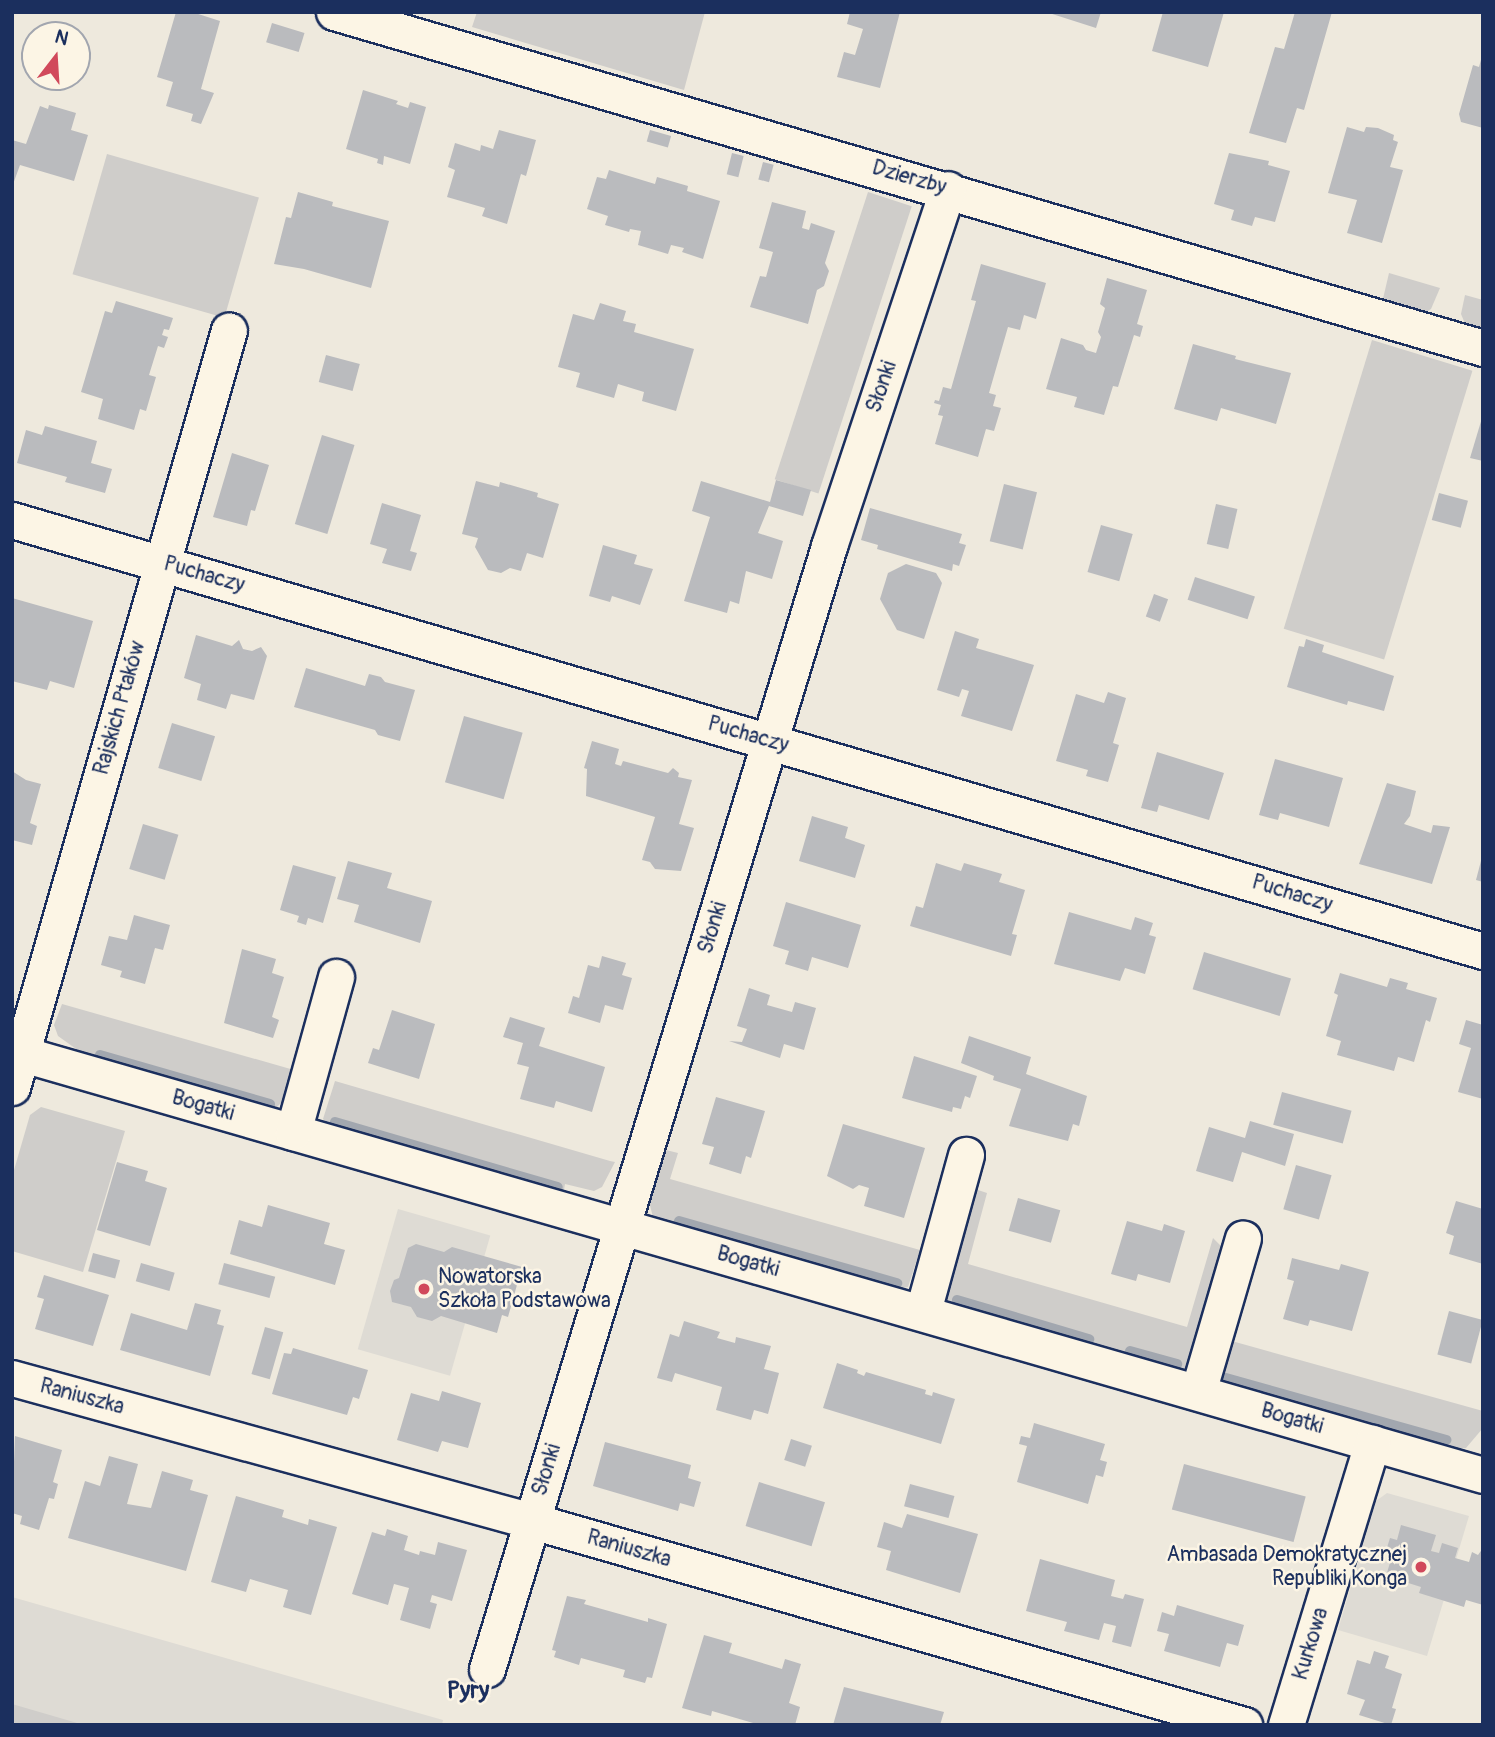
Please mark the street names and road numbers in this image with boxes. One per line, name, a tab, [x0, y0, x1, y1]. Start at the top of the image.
street label: Dzierzby	[869, 155, 949, 201]
street label: Słonki	[861, 358, 903, 416]
street label: Puchaczy	[161, 551, 247, 599]
street label: Rajskich Ptaków	[89, 638, 151, 778]
street label: Puchaczy	[705, 711, 791, 759]
street label: Puchaczy	[1249, 870, 1335, 918]
street label: Słonki	[693, 899, 733, 957]
street label: Bogatki	[169, 1085, 237, 1127]
street label: Bogatki	[714, 1241, 782, 1283]
street label: Raniuszka	[37, 1374, 127, 1420]
street label: Bogatki	[1258, 1398, 1326, 1440]
street label: Słonki	[527, 1441, 567, 1499]
street label: Raniuszka	[584, 1525, 674, 1573]
street label: Kurkowa	[1288, 1605, 1334, 1683]

